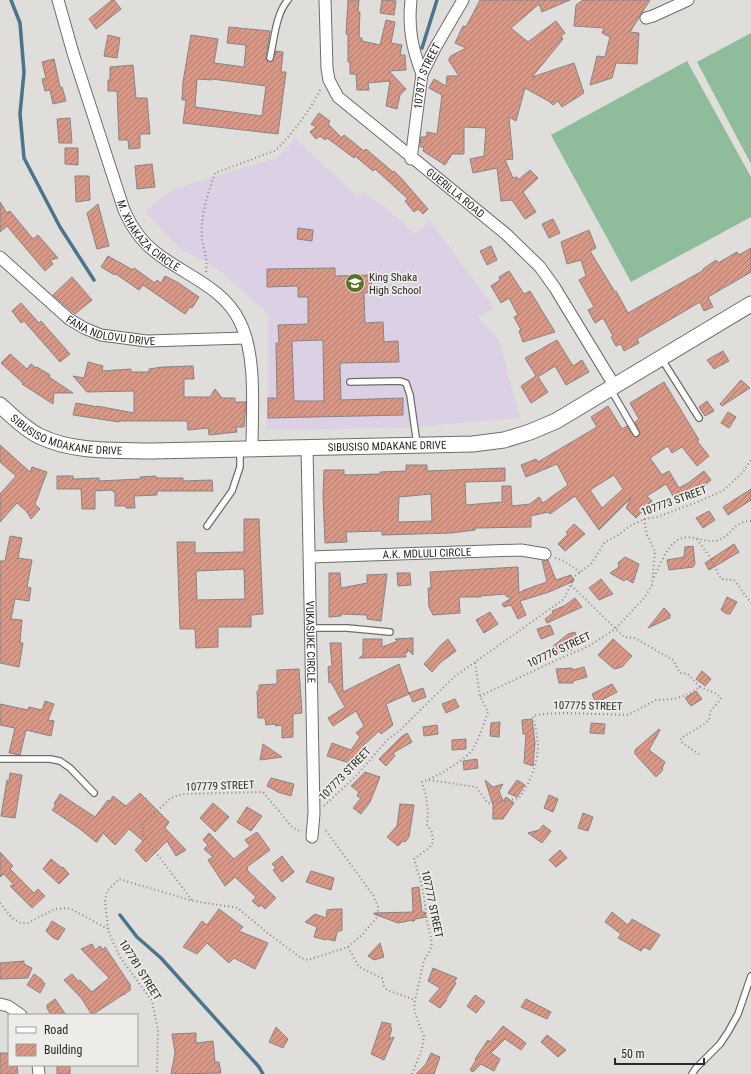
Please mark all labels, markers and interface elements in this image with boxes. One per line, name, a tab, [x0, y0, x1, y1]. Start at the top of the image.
street label: 107877 STREET	[411, 40, 443, 110]
street label: GUERILLA ROAD	[424, 165, 487, 220]
street label: M. XHAKAZA CIRCLE	[115, 198, 183, 274]
place label: King Shaka High School	[369, 271, 421, 297]
school or university icon: King Shaka High School	[344, 272, 366, 294]
street label: FANA NDLOVU DRIVE	[64, 312, 156, 348]
street label: SIBUSISO MDAKANE DRIVE	[8, 411, 123, 457]
street label: SIBUSISO MDAKANE DRIVE	[328, 438, 447, 454]
street label: 107773 STREET	[639, 483, 709, 519]
street label: A.K. MDLULI CIRCLE	[382, 545, 472, 561]
street label: VUKASUKE CIRCLE	[303, 601, 318, 684]
street label: 107776 STREET	[525, 629, 593, 671]
street label: 107775 STREET	[553, 699, 623, 713]
street label: 107773 STREET	[316, 744, 374, 803]
street label: 107779 STREET	[185, 778, 255, 794]
street label: 107777 STREET	[418, 869, 446, 939]
street label: 107781 STREET	[116, 937, 164, 1003]
legend	[8, 1014, 138, 1066]
text: Road	[44, 1023, 68, 1037]
scale bar	[615, 1040, 704, 1066]
text: Building	[44, 1043, 82, 1057]
text: 50 m	[621, 1047, 645, 1061]

